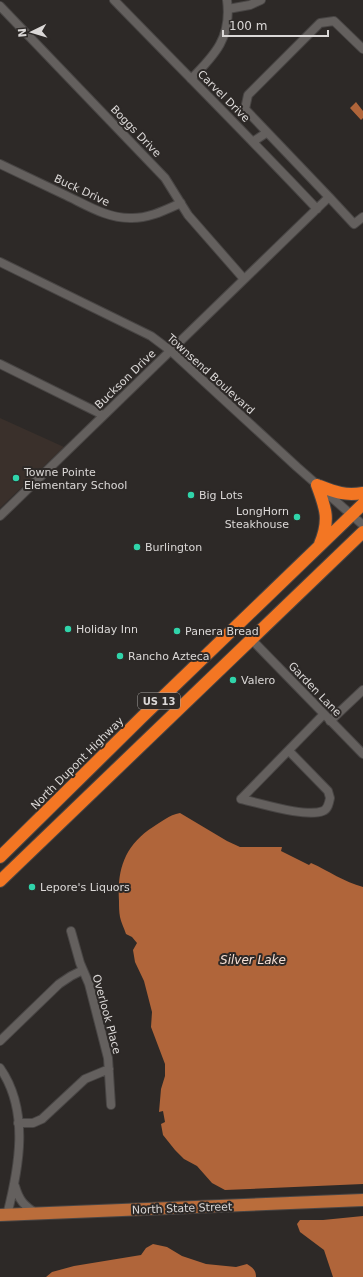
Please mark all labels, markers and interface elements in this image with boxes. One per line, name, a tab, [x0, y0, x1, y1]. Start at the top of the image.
north arrow	[12, 12, 52, 52]
scale bar	[223, 12, 328, 38]
text: 100 m	[229, 19, 267, 33]
text: N	[16, 28, 29, 38]
street label: Carvel Drive	[195, 68, 252, 125]
street label: Boggs Drive	[108, 103, 164, 160]
street label: Buck Drive	[52, 172, 112, 209]
street label: Townsend Boulevard	[164, 331, 257, 417]
street label: Buckson Drive	[92, 347, 159, 412]
place label: Towne Pointe Elementary School	[23, 466, 127, 492]
marker: Towne Pointe Elementary School	[11, 473, 21, 483]
place label: Big Lots	[199, 489, 243, 502]
marker: Big Lots	[186, 490, 196, 500]
place label: LongHorn Steakhouse	[225, 505, 289, 531]
marker: LongHorn Steakhouse	[292, 512, 302, 522]
place label: Burlington	[145, 541, 202, 554]
marker: Burlington	[132, 542, 142, 552]
place label: Holiday Inn	[76, 623, 138, 636]
marker: Holiday Inn	[63, 624, 73, 634]
place label: Panera Bread	[185, 625, 259, 638]
marker: Panera Bread	[172, 626, 182, 636]
place label: Rancho Azteca	[128, 650, 210, 663]
marker: Rancho Azteca	[115, 651, 125, 661]
street label: Garden Lane	[286, 660, 344, 719]
place label: Valero	[241, 674, 276, 687]
marker: Valero	[228, 675, 238, 685]
road number: US 13	[138, 693, 180, 709]
street label: North Dupont Highway	[28, 714, 127, 812]
place label: Lepore's Liquors	[40, 881, 130, 894]
marker: Lepore's Liquors	[27, 882, 37, 892]
water label: Silver Lake	[220, 953, 286, 967]
street label: Overlook Place	[90, 973, 123, 1056]
street label: North State Street	[132, 1200, 233, 1217]

